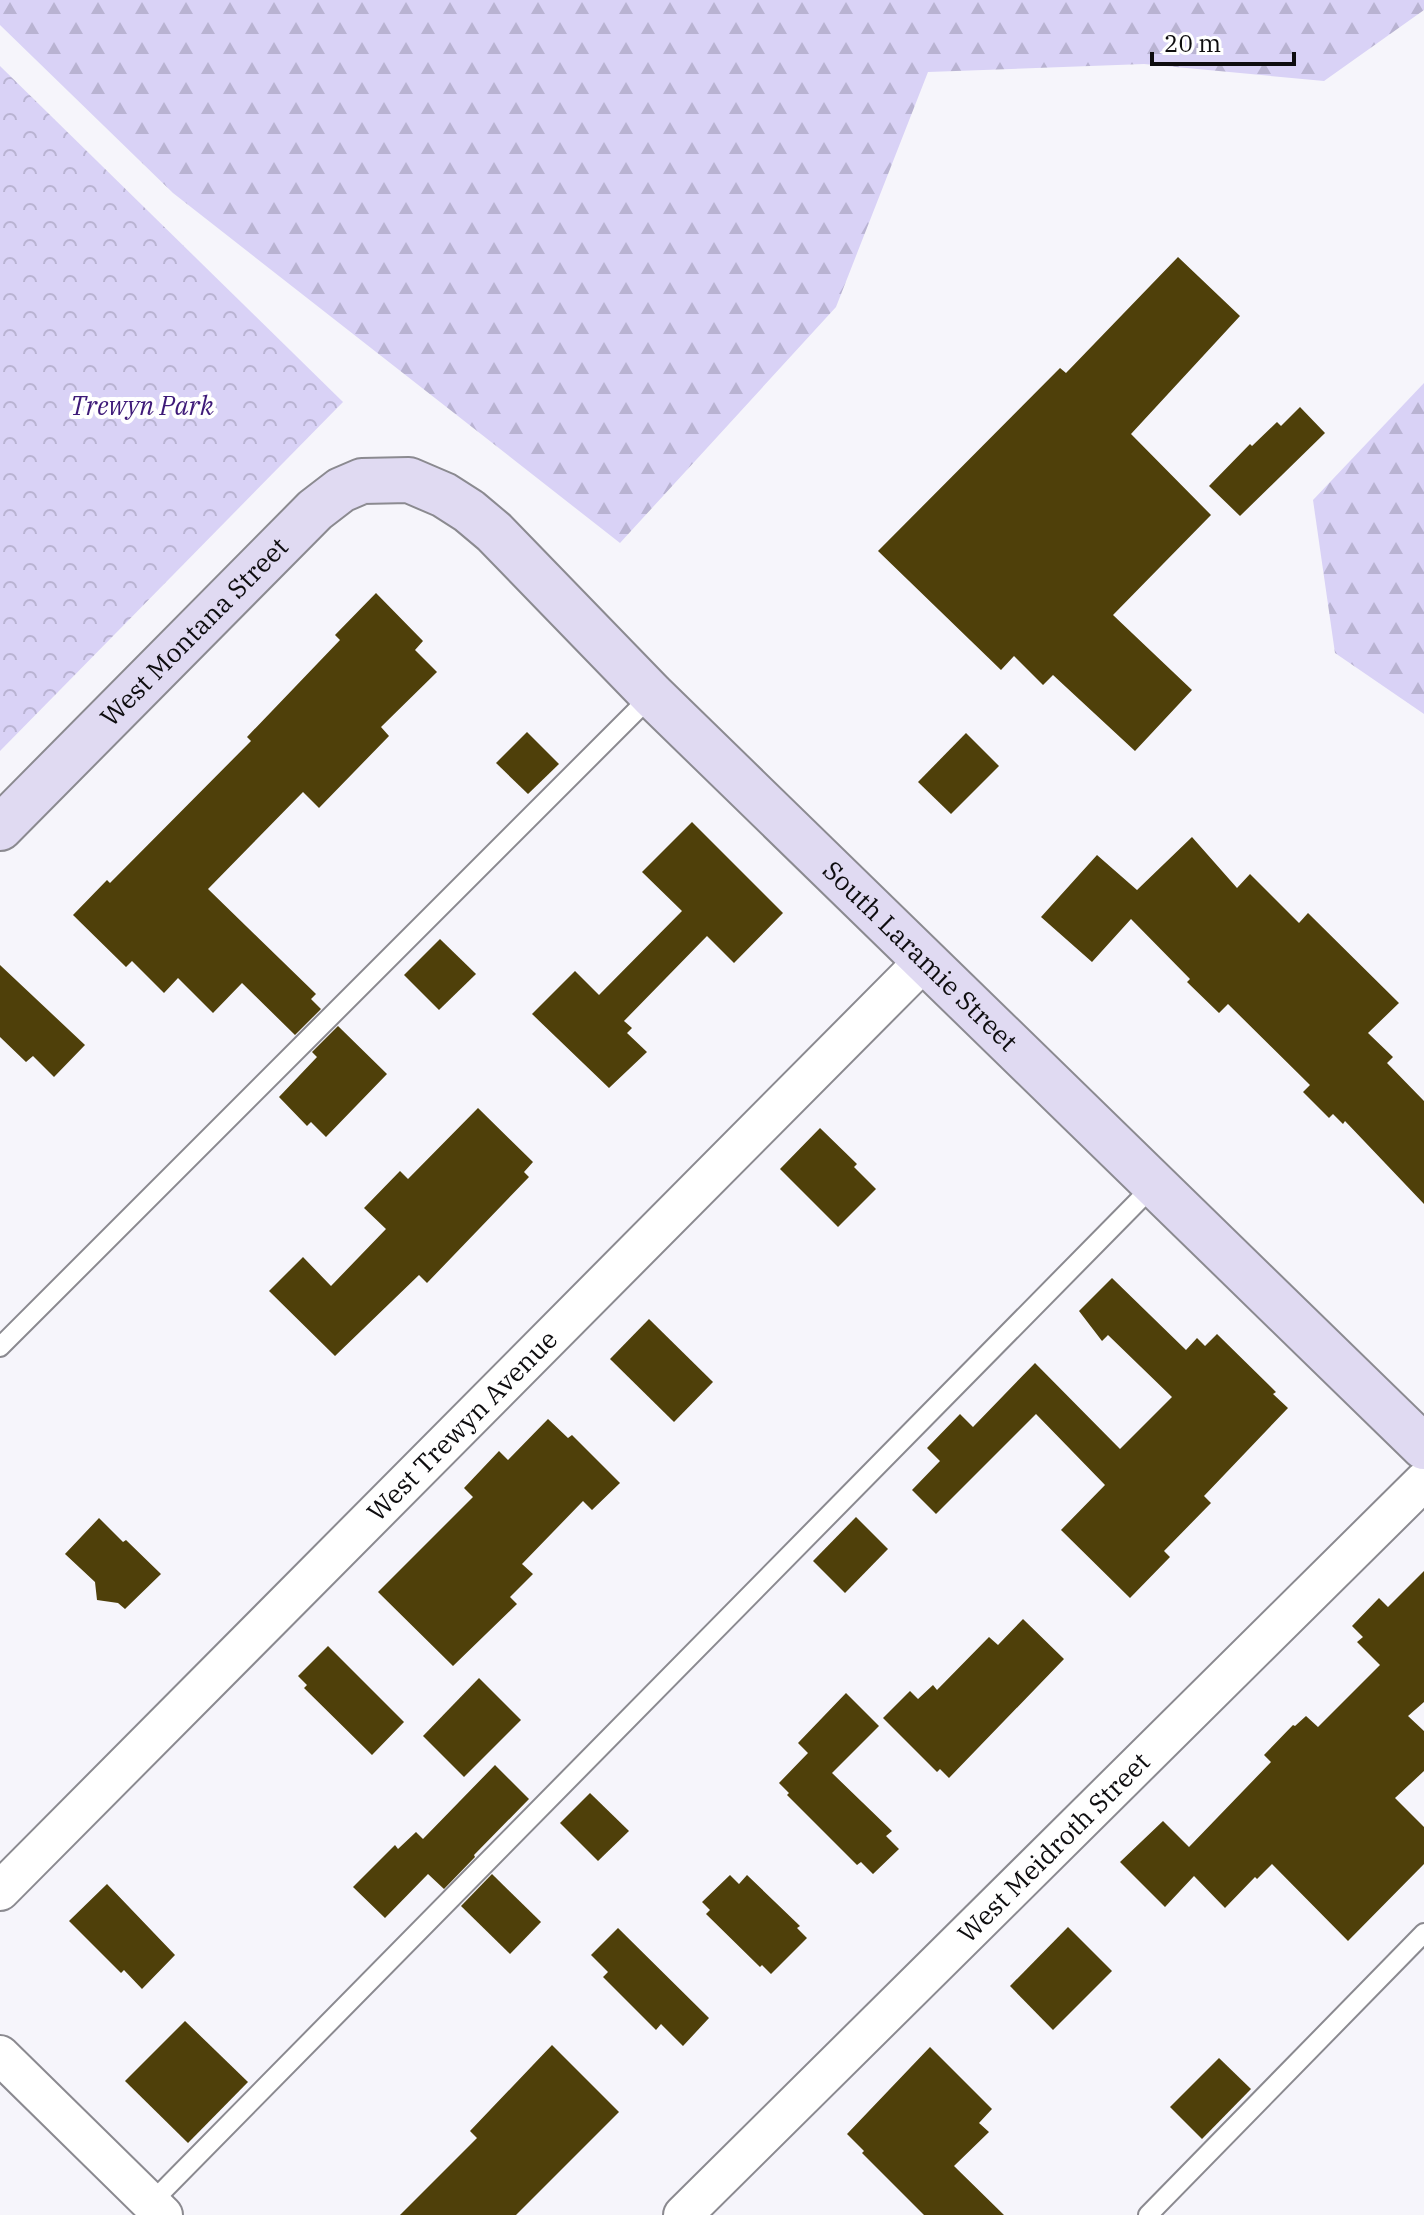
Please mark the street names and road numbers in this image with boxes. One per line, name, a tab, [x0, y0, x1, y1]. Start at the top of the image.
street label: West Montana Street	[92, 529, 295, 733]
street label: South Laramie Street	[816, 853, 1025, 1058]
street label: West Trewyn Avenue	[359, 1322, 564, 1528]
street label: West Meidroth Street	[950, 1744, 1156, 1949]

